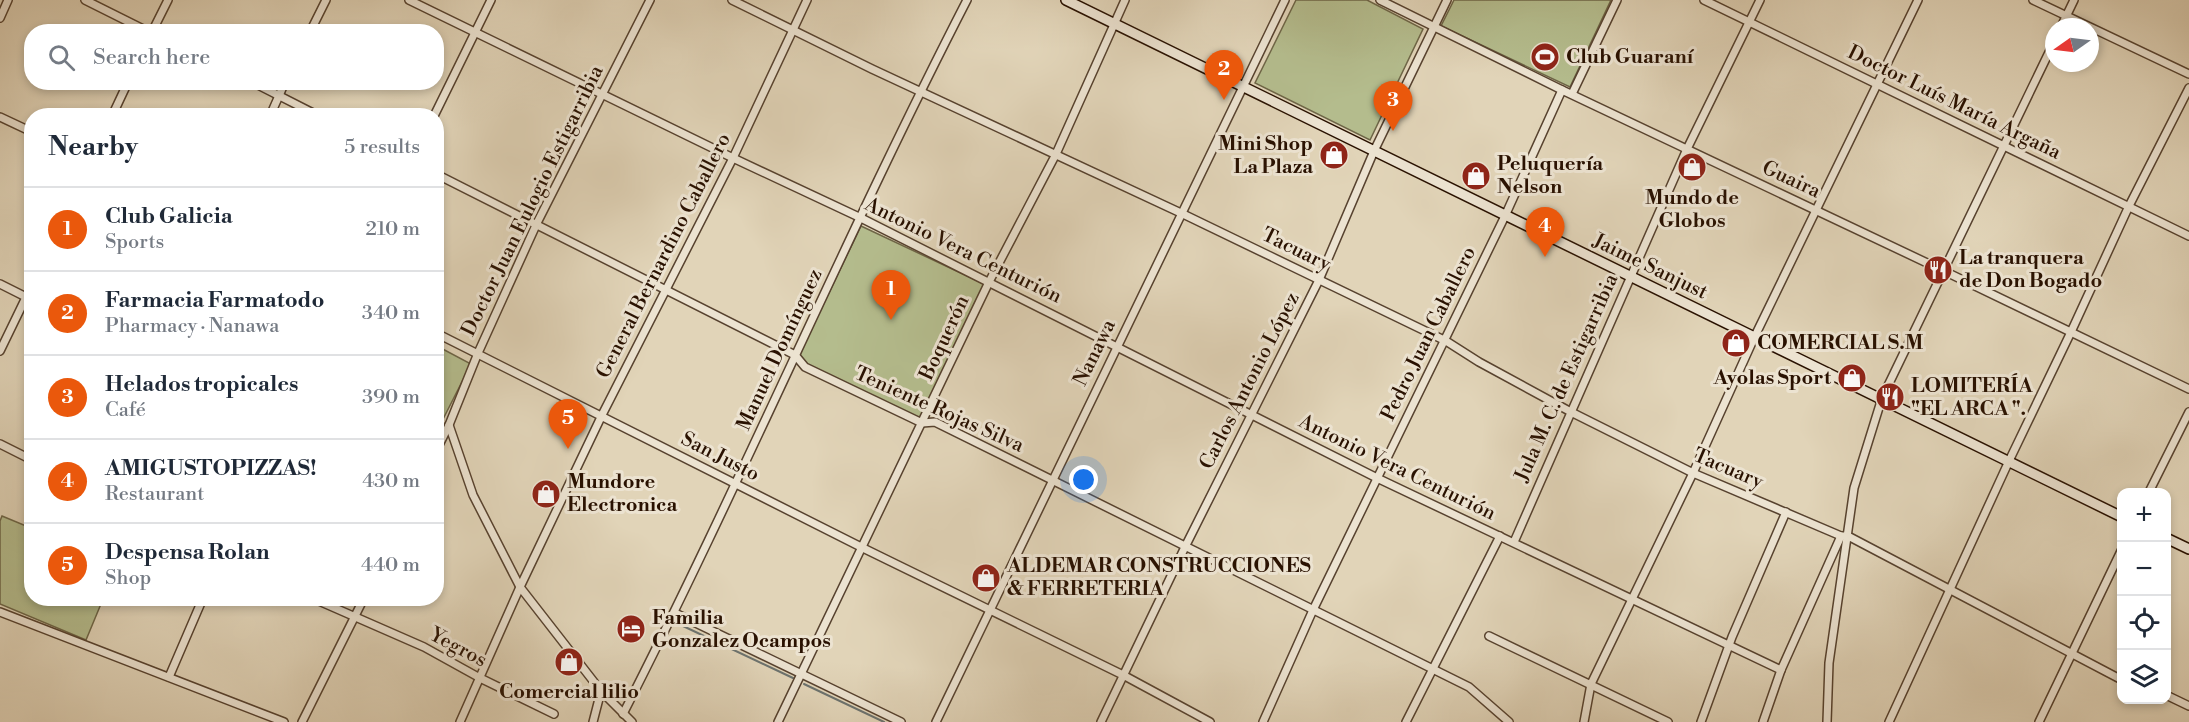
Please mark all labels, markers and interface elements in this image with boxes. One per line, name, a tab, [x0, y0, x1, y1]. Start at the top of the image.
north arrow	[2045, 18, 2099, 72]
search box	[24, 24, 444, 90]
street label: Doctor Luís María Argaña	[1843, 40, 2066, 166]
icon: search	[45, 41, 78, 74]
sports icon: Club Guaraní	[1529, 41, 1561, 73]
text: Search here	[93, 44, 210, 71]
place label: Club Guaraní	[1566, 45, 1695, 70]
pin: 2	[1204, 51, 1244, 100]
street label: Doctor Juan Eulogio Estigarribia	[456, 61, 610, 341]
pin: 3	[1374, 82, 1412, 131]
street label: General Bernardino Caballero	[591, 129, 737, 383]
text: Nearby	[48, 131, 138, 163]
place label: Mini Shop La Plaza	[1218, 132, 1313, 180]
text: 5 results	[344, 135, 420, 160]
shop icon: Mini Shop La Plaza	[1318, 139, 1350, 171]
shop icon: Mundo de Globos	[1676, 151, 1708, 183]
place label: Peluquería Nelson	[1497, 152, 1603, 200]
street label: Guaira	[1758, 156, 1825, 205]
shop icon: Peluquería Nelson	[1460, 160, 1492, 192]
place label: Mundo de Globos	[1645, 186, 1739, 234]
street label: Antonio Vera Centurión	[859, 192, 1066, 310]
text: Club Galicia	[105, 203, 233, 230]
pin: 4	[1526, 208, 1564, 257]
text: 1	[63, 217, 72, 242]
text: 210 m	[365, 217, 420, 242]
street label: Tacuary	[1257, 223, 1335, 278]
street label: Jaime Sanjust	[1588, 228, 1711, 306]
text: Sports	[105, 230, 164, 255]
street label: Pedro Juan Caballero	[1376, 243, 1482, 425]
place label: La tranquera de Don Bogado	[1959, 246, 2102, 294]
restaurant icon: La tranquera de Don Bogado	[1922, 254, 1954, 286]
street label: Manuel Domínguez	[732, 265, 828, 435]
street label: Jula M. C. de Estigarribia	[1509, 269, 1624, 487]
pin: 1	[872, 270, 910, 320]
text: Farmacia Farmatodo	[105, 287, 324, 314]
street label: Carlos Antonio López	[1194, 288, 1306, 474]
street label: Boquerón	[914, 292, 976, 385]
text: 2	[61, 301, 74, 326]
text: 340 m	[362, 301, 420, 326]
text: Pharmacy · Nanawa	[105, 314, 279, 339]
street label: Nanawa	[1068, 315, 1122, 390]
shop icon: COMERCIAL S.M	[1720, 327, 1752, 359]
place label: COMERCIAL S.M	[1757, 331, 1924, 356]
street label: Teniente Rojas Silva	[850, 361, 1028, 459]
shop icon: Ayolas Sport	[1836, 362, 1868, 394]
place label: Ayolas Sport	[1712, 366, 1832, 391]
text: Helados tropicales	[105, 371, 298, 398]
place label: LOMITERÍA "EL ARCA ".	[1911, 373, 2033, 422]
restaurant icon: LOMITERÍA "EL ARCA ".	[1874, 381, 1906, 413]
text: 3	[61, 385, 74, 410]
text: 390 m	[362, 385, 420, 410]
text: Café	[105, 398, 146, 423]
pin: 5	[548, 400, 588, 449]
street label: Antonio Vera Centurión	[1293, 409, 1500, 527]
street label: San Justo	[677, 427, 763, 487]
street label: Tacuary	[1689, 443, 1767, 495]
text: AMIGUSTOPIZZAS!	[105, 455, 317, 482]
your location	[1069, 465, 1098, 494]
text: 4	[61, 469, 74, 494]
text: 430 m	[362, 469, 420, 494]
place label: Mundore Electronica	[567, 470, 678, 518]
shop icon: Mundore Electronica	[530, 478, 562, 510]
text: Restaurant	[105, 482, 204, 507]
map controls	[2117, 488, 2171, 704]
button: +	[2117, 488, 2171, 542]
text: Despensa Rolan	[105, 539, 270, 566]
button: −	[2117, 542, 2171, 596]
text: 5	[61, 553, 74, 578]
text: 440 m	[361, 553, 420, 578]
place label: ALDEMAR CONSTRUCCIONES & FERRETERIA	[1006, 554, 1311, 602]
shop icon: ALDEMAR CONSTRUCCIONES & FERRETERIA	[970, 562, 1002, 594]
text: Shop	[105, 566, 151, 591]
button: locate	[2117, 596, 2171, 650]
place label: Familia Gonzalez Ocampos	[652, 606, 831, 654]
hotel icon: Familia Gonzalez Ocampos	[615, 613, 647, 645]
street label: Yegros	[424, 622, 491, 673]
shop icon: Comercial lilio	[553, 646, 585, 678]
button: layers	[2117, 650, 2171, 704]
place label: Comercial lilio	[499, 680, 639, 705]

